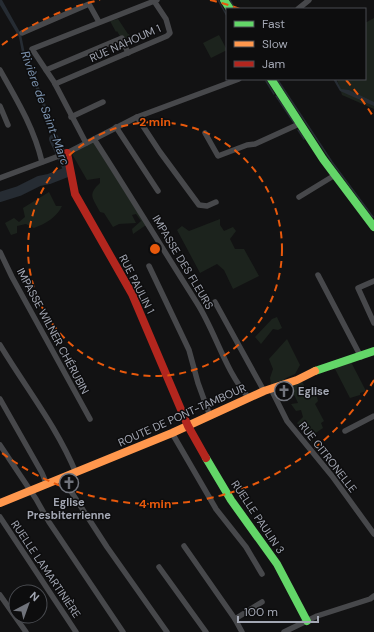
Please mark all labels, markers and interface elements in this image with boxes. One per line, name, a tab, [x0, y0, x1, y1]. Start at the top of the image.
legend	[226, 8, 366, 80]
text: Fast	[262, 16, 285, 32]
street label: RUE NAHOUM 1	[87, 21, 163, 65]
text: Slow	[262, 36, 288, 52]
water label: Rivière de Saint-Marc	[17, 49, 73, 167]
text: Jam	[262, 56, 285, 72]
text: 2 min	[139, 114, 171, 130]
street label: IMPASSE DES FLEURS	[149, 212, 217, 312]
centre of rings	[148, 242, 162, 256]
street label: RUE PAULIN 1	[116, 252, 158, 316]
street label: IMPASSE WILNER CHÉRUBIN	[14, 266, 92, 396]
street label: ROUTE DE PONT-TAMBOUR	[116, 380, 248, 450]
church icon: Eglise	[273, 380, 295, 402]
place label: Eglise	[298, 384, 330, 398]
street label: RUE CITRONELLE	[296, 419, 360, 495]
church icon: Eglise Presbiterrienne	[58, 472, 80, 494]
street label: RUELLE PAULIN 3	[228, 478, 288, 556]
place label: Eglise Presbiterrienne	[27, 495, 111, 522]
text: 4 min	[139, 496, 171, 512]
street label: RUELLE LAMARTINIÈRE	[8, 518, 84, 620]
north arrow	[8, 584, 48, 624]
scale bar	[238, 598, 318, 624]
text: 100 m	[244, 604, 278, 620]

